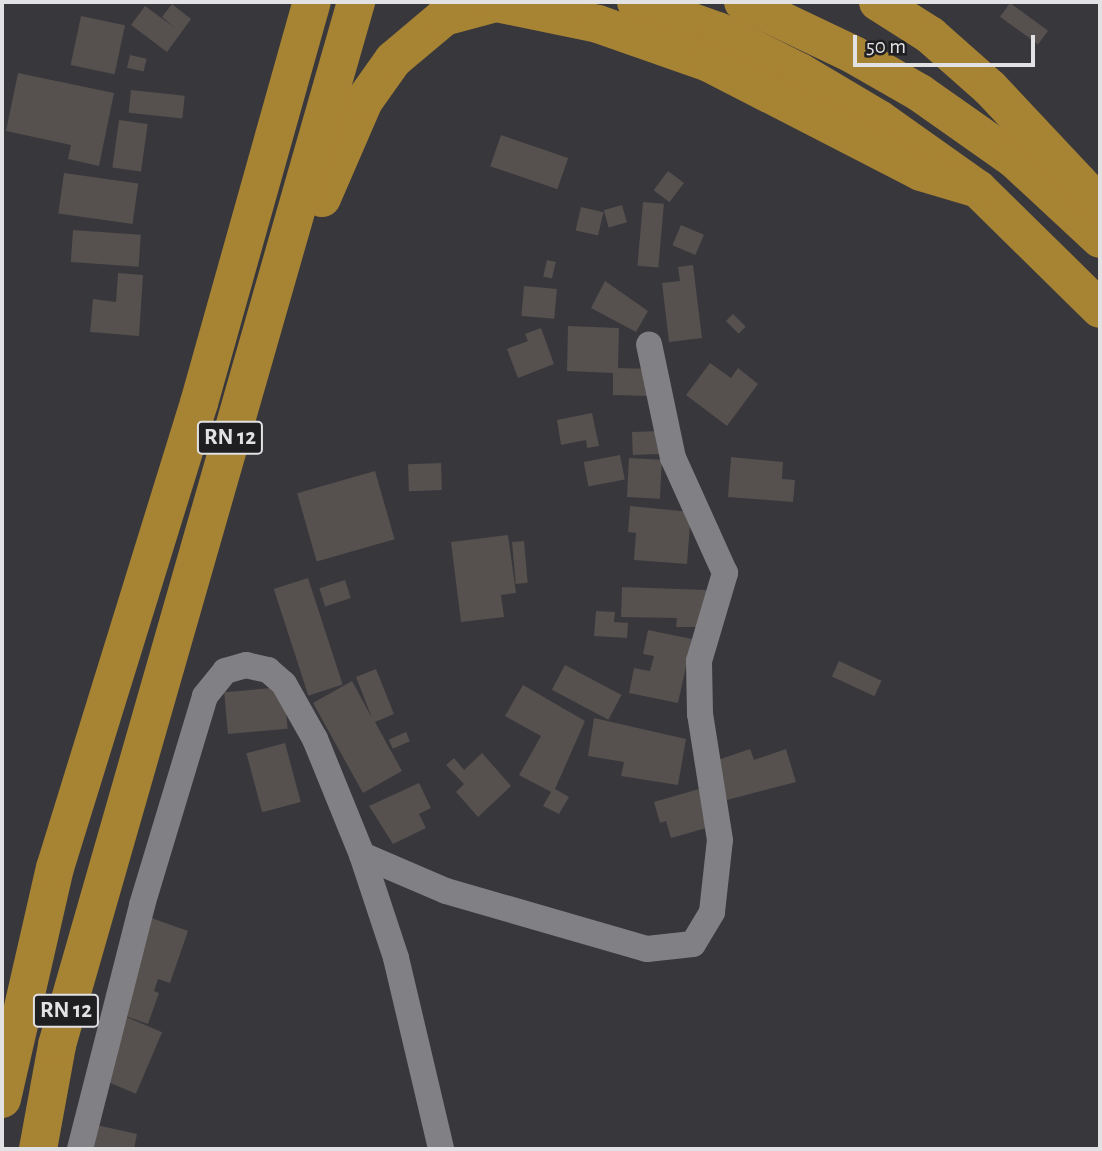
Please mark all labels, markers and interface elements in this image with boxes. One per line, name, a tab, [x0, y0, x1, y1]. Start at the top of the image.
scale bar	[857, 21, 1039, 65]
text: 50 m	[866, 36, 906, 57]
road number: RN 12	[197, 418, 263, 458]
road number: RN 12	[33, 992, 99, 1030]

